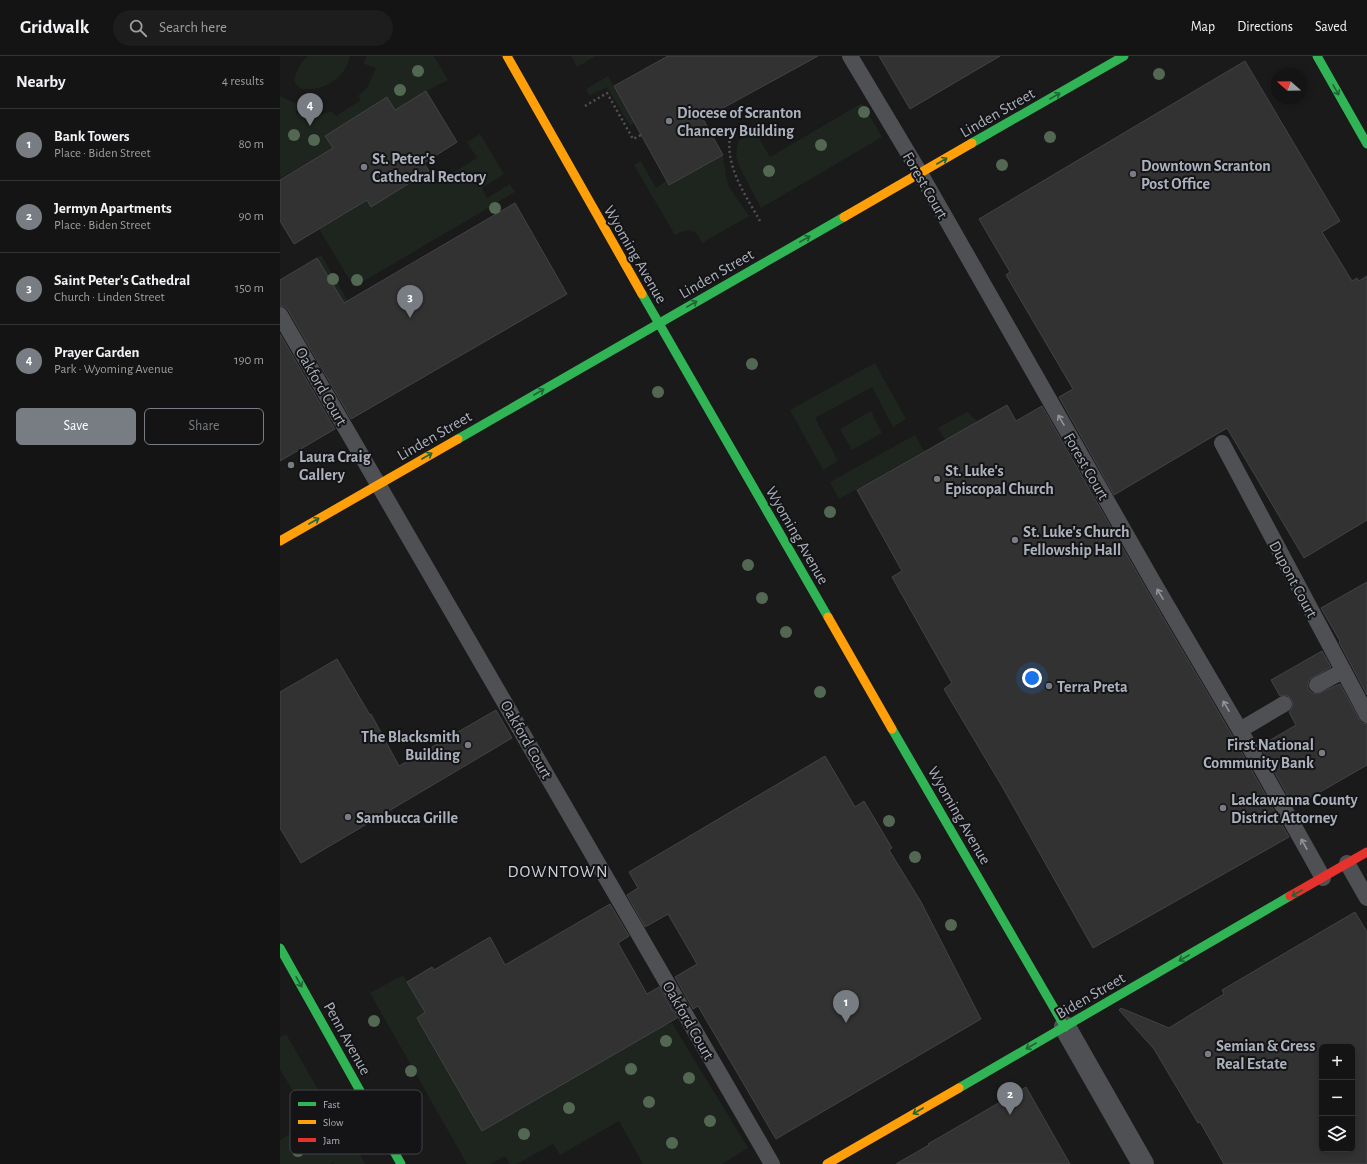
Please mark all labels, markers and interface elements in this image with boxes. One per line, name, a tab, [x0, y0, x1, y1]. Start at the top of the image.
search box	[113, 10, 393, 46]
icon: search	[127, 17, 149, 39]
text: Gridwalk	[20, 18, 89, 37]
text: Search here	[159, 20, 227, 35]
text: Map	[1191, 20, 1215, 34]
text: Directions	[1237, 20, 1293, 34]
text: Saved	[1315, 20, 1347, 34]
north arrow	[1271, 68, 1307, 104]
text: Nearby	[16, 73, 66, 90]
text: 4 results	[222, 75, 264, 88]
one-way arrow	[1333, 84, 1341, 96]
street label: Linden Street	[958, 85, 1037, 141]
one-way arrow	[1049, 92, 1061, 100]
pin: 4	[297, 93, 323, 126]
place label: Diocese of Scranton Chancery Building	[677, 105, 801, 140]
marker: Diocese of Scranton Chancery Building	[664, 116, 674, 126]
text: Bank Towers	[54, 129, 130, 144]
text: 1	[27, 138, 31, 151]
text: 80 m	[238, 138, 264, 151]
text: Place · Biden Street	[54, 147, 151, 160]
street label: Forest Court	[900, 149, 951, 222]
place label: St. Peter's Cathedral Rectory	[372, 151, 487, 186]
one-way arrow	[936, 156, 948, 164]
place label: Downtown Scranton Post Office	[1141, 158, 1271, 192]
marker: St. Peter's Cathedral Rectory	[359, 162, 369, 172]
marker: Downtown Scranton Post Office	[1128, 169, 1138, 179]
text: Jermyn Apartments	[54, 201, 172, 216]
street label: Wyoming Avenue	[600, 203, 670, 307]
text: 2	[26, 210, 32, 223]
text: 90 m	[238, 210, 264, 223]
text: Place · Biden Street	[54, 219, 151, 232]
one-way arrow	[799, 235, 811, 243]
street label: Linden Street	[677, 246, 756, 302]
text: Saint Peter's Cathedral	[54, 273, 190, 288]
text: 3	[26, 282, 32, 295]
text: 150 m	[235, 282, 264, 295]
pin: 3	[397, 285, 423, 318]
text: Church · Linden Street	[54, 291, 165, 304]
one-way arrow	[686, 300, 698, 308]
text: Prayer Garden	[54, 345, 140, 360]
street label: Oakford Court	[292, 345, 350, 428]
text: 4	[26, 354, 32, 367]
text: 190 m	[234, 354, 264, 367]
text: Park · Wyoming Avenue	[54, 363, 173, 376]
one-way arrow	[533, 387, 545, 395]
button: Save	[16, 408, 136, 445]
button: Share	[144, 408, 264, 445]
street label: Linden Street	[395, 408, 474, 464]
one-way arrow	[1057, 414, 1064, 426]
street label: Forest Court	[1061, 430, 1112, 503]
place label: Laura Craig Gallery	[299, 449, 372, 484]
one-way arrow	[420, 452, 432, 460]
marker: Laura Craig Gallery	[286, 460, 296, 470]
place label: St. Luke's Episcopal Church	[945, 463, 1054, 497]
marker: St. Luke's Episcopal Church	[932, 474, 942, 484]
street label: Wyoming Avenue	[762, 484, 832, 588]
one-way arrow	[308, 517, 320, 525]
place label: St. Luke's Church Fellowship Hall	[1023, 524, 1129, 558]
marker: St. Luke's Church Fellowship Hall	[1010, 535, 1020, 545]
street label: Dupont Court	[1266, 538, 1320, 621]
one-way arrow	[1156, 588, 1164, 600]
your location	[1022, 668, 1042, 688]
place label: Terra Preta	[1057, 679, 1128, 695]
marker: Terra Preta	[1044, 681, 1054, 691]
street label: Oakford Court	[497, 698, 555, 781]
one-way arrow	[1222, 700, 1229, 712]
place label: The Blacksmith Building	[361, 729, 461, 763]
place label: First National Community Bank	[1203, 737, 1314, 772]
marker: The Blacksmith Building	[463, 740, 473, 750]
marker: First National Community Bank	[1317, 748, 1327, 758]
street label: Wyoming Avenue	[924, 764, 994, 868]
place label: Lackawanna County District Attorney	[1231, 792, 1359, 827]
marker: Lackawanna County District Attorney	[1218, 803, 1228, 813]
place label: Sambucca Grille	[356, 810, 459, 826]
marker: Sambucca Grille	[343, 812, 353, 822]
one-way arrow	[1299, 838, 1307, 850]
district label: DOWNTOWN	[507, 863, 609, 880]
one-way arrow	[1291, 889, 1303, 897]
one-way arrow	[1178, 954, 1190, 962]
street label: Biden Street	[1053, 970, 1128, 1022]
one-way arrow	[296, 976, 304, 988]
street label: Oakford Court	[659, 979, 717, 1062]
pin: 1	[833, 990, 859, 1023]
street label: Penn Avenue	[321, 999, 374, 1078]
place label: Semian & Gress Real Estate	[1216, 1038, 1315, 1072]
one-way arrow	[1025, 1043, 1037, 1051]
map controls	[1319, 1044, 1355, 1152]
button: +	[1319, 1044, 1355, 1080]
marker: Semian & Gress Real Estate	[1203, 1049, 1213, 1059]
button: −	[1319, 1080, 1355, 1116]
pin: 2	[997, 1082, 1023, 1115]
legend	[290, 1090, 422, 1154]
text: Fast	[323, 1099, 341, 1110]
one-way arrow	[912, 1108, 924, 1116]
button: layers	[1319, 1116, 1355, 1152]
text: Slow	[323, 1117, 344, 1128]
text: Jam	[323, 1135, 340, 1146]

